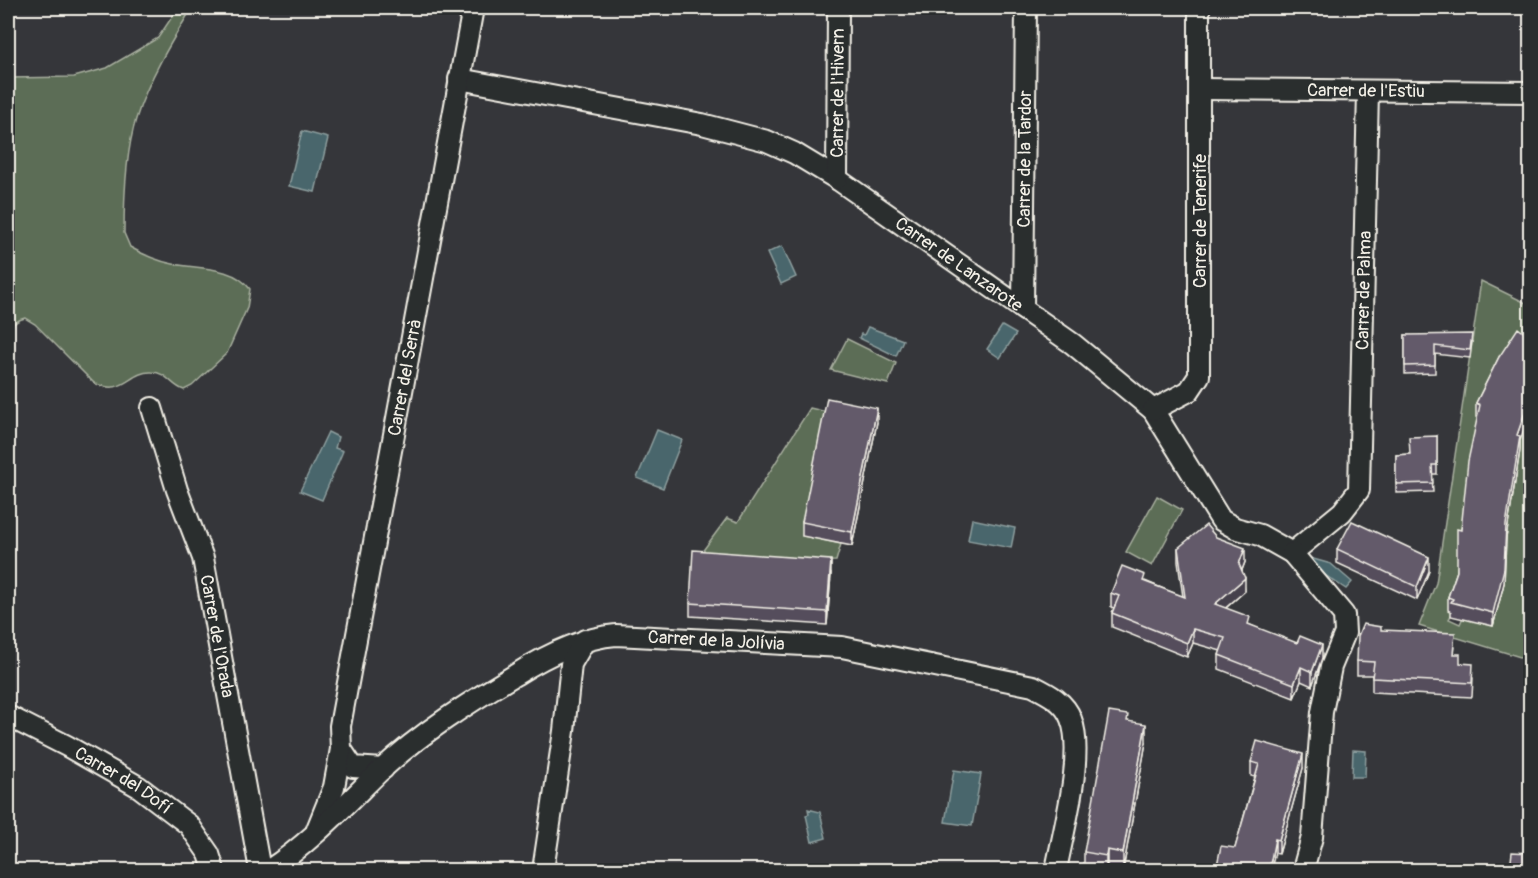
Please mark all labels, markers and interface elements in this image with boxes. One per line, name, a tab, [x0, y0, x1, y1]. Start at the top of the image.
street label: Carrer de l'Hivern	[826, 28, 849, 158]
street label: Carrer de l'Estiu	[1307, 78, 1425, 103]
street label: Carrer de la Tardor	[1012, 90, 1037, 228]
street label: Carrer de Tenerife	[1189, 154, 1212, 288]
street label: Carrer de Lanzarote	[891, 212, 1028, 317]
street label: Carrer de Palma	[1351, 231, 1376, 350]
street label: Carrer del Serrà	[382, 318, 427, 438]
street label: Carrer de l'Orada	[195, 573, 240, 699]
street label: Carrer de la Jolívia	[647, 625, 785, 655]
street label: Carrer del Dofí	[70, 741, 176, 819]

